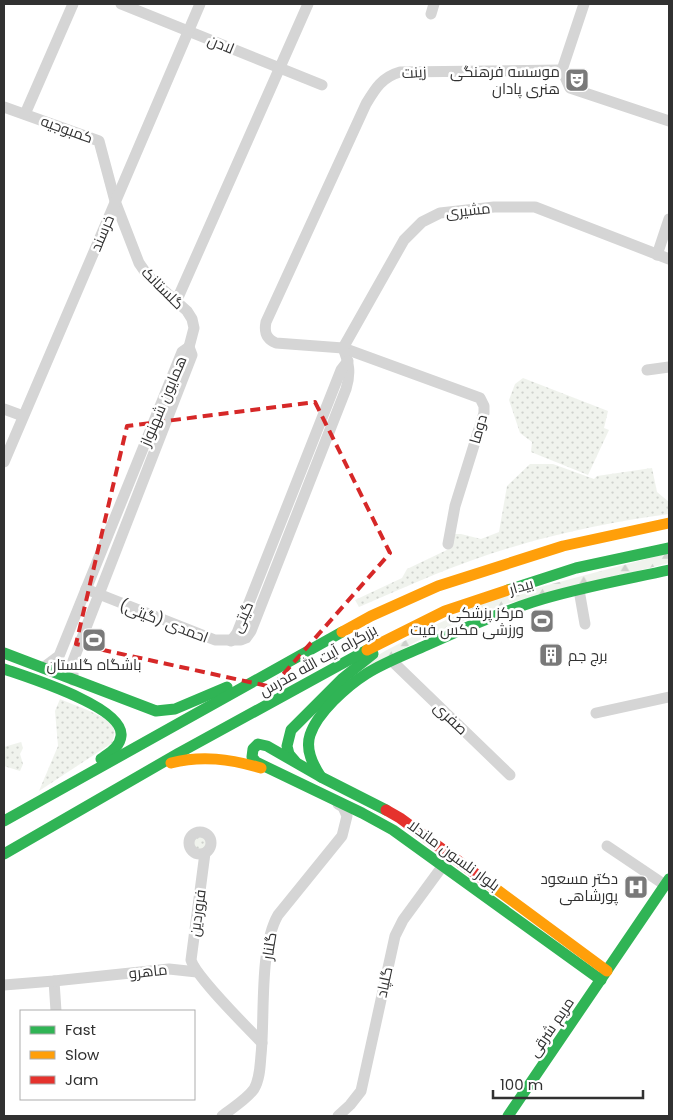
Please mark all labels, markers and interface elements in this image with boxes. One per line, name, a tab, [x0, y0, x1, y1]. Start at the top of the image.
street label: لادن	[205, 29, 237, 59]
street label: زینت	[401, 61, 427, 83]
place label: موسسه فرهنگی هنری پادان	[450, 61, 560, 99]
theatre icon: موسسه فرهنگی هنری پادان	[564, 67, 590, 93]
street label: کمبوجیه	[38, 110, 96, 148]
street label: مشیری	[445, 197, 491, 223]
street label: خرسند	[85, 212, 119, 254]
street label: گلستانک	[137, 262, 189, 314]
street label: همایون شهنواز	[134, 352, 192, 450]
street label: دوما	[464, 412, 492, 446]
street label: بیدار	[505, 573, 536, 600]
street label: احمدی (گیتی)	[116, 594, 212, 648]
street label: گیتی	[226, 598, 258, 636]
place label: مرکز پزشکی ورزشی مکس فیت	[410, 602, 524, 640]
sports icon: مرکز پزشکی ورزشی مکس فیت	[529, 608, 555, 634]
street label: بزرگراه آیت الله مدرس	[255, 619, 381, 701]
sports icon: باشگاه گلستان	[81, 627, 107, 653]
building icon: برج جم	[538, 642, 564, 668]
place label: برج جم	[568, 645, 607, 667]
place label: باشگاه گلستان	[46, 654, 142, 675]
street label: صفری	[429, 697, 473, 739]
street label: بلوار نلسون ماندلا	[404, 814, 504, 896]
place label: دکتر مسعود پورشاهی	[540, 868, 618, 906]
hospital icon: دکتر مسعود پورشاهی	[623, 874, 649, 900]
street label: فروردین	[183, 888, 211, 938]
street label: گلنار	[256, 931, 282, 962]
street label: ماهرو	[128, 959, 168, 983]
street label: گلپاد	[371, 965, 397, 999]
street label: مریم شرقی	[523, 993, 579, 1061]
legend	[20, 1010, 195, 1100]
text: Fast	[65, 1019, 96, 1040]
text: Slow	[65, 1044, 100, 1065]
scale bar	[493, 1068, 643, 1100]
text: Jam	[65, 1069, 99, 1090]
text: 100 m	[500, 1074, 543, 1095]

